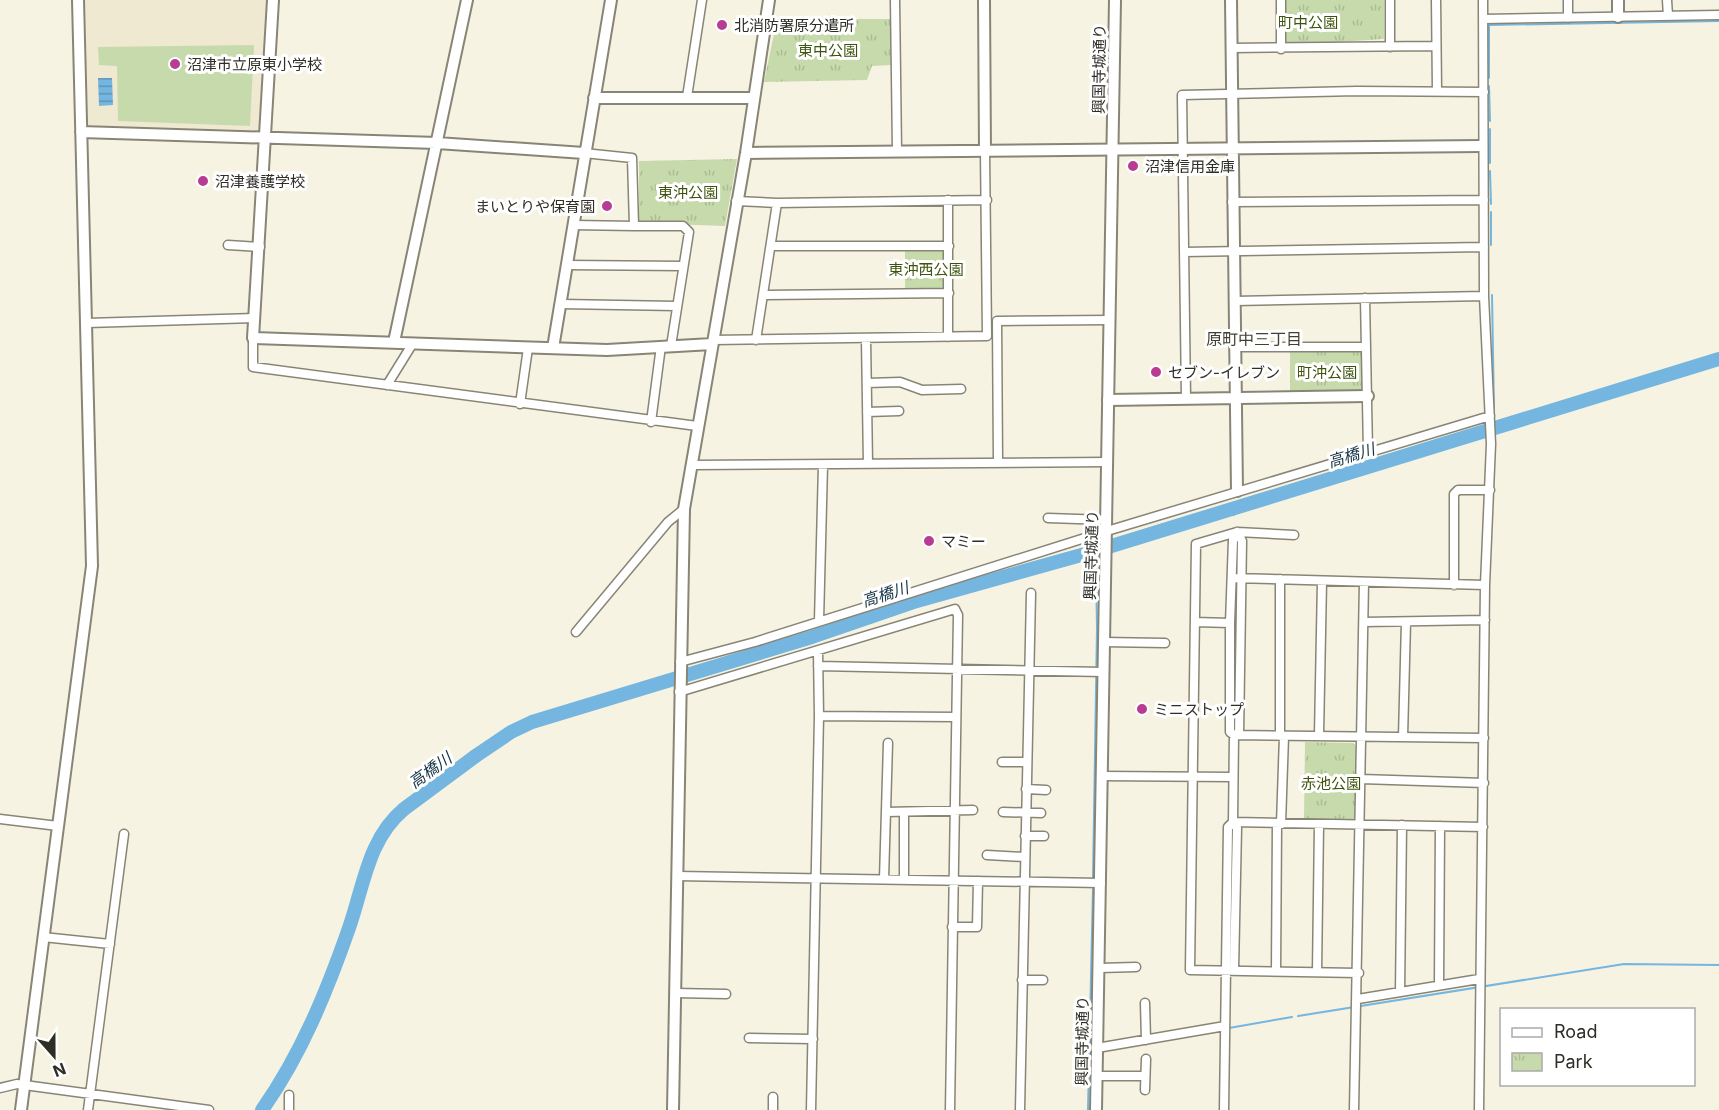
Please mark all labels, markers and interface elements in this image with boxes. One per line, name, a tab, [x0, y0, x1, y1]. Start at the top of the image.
park label: 町中公園	[1278, 13, 1338, 32]
place label: 北消防署原分遣所	[734, 16, 854, 35]
marker: 北消防署原分遣所	[715, 18, 729, 32]
street label: 興国寺城通り	[1089, 24, 1109, 114]
park label: 東中公園	[798, 41, 858, 60]
place label: 沼津市立原東小学校	[187, 55, 322, 74]
marker: 沼津市立原東小学校	[168, 57, 182, 71]
place label: 沼津信用金庫	[1145, 157, 1235, 176]
marker: 沼津信用金庫	[1126, 159, 1140, 173]
place label: 沼津養護学校	[215, 172, 305, 191]
marker: 沼津養護学校	[196, 174, 210, 188]
park label: 東沖公園	[658, 183, 718, 202]
place label: まいとりや保育園	[475, 197, 595, 216]
marker: まいとりや保育園	[600, 199, 614, 213]
park label: 東沖西公園	[888, 260, 964, 279]
district label: 原町中三丁目	[1206, 329, 1302, 349]
place label: セブン-イレブン	[1168, 363, 1280, 382]
park label: 町沖公園	[1297, 363, 1357, 382]
marker: セブン-イレブン	[1149, 365, 1163, 379]
water label: 高橋川	[1325, 438, 1379, 472]
street label: 興国寺城通り	[1080, 510, 1102, 600]
place label: マミー	[941, 532, 986, 551]
marker: マミー	[922, 534, 936, 548]
water label: 高橋川	[859, 576, 913, 611]
place label: ミニストップ	[1154, 700, 1244, 719]
marker: ミニストップ	[1135, 702, 1149, 716]
water label: 高橋川	[405, 747, 457, 792]
park label: 赤池公園	[1301, 774, 1361, 793]
street label: 興国寺城通り	[1072, 996, 1092, 1086]
legend	[1500, 1008, 1695, 1086]
text: Road	[1554, 1021, 1597, 1042]
north arrow	[24, 1026, 84, 1086]
text: Park	[1554, 1051, 1593, 1072]
text: N	[50, 1058, 69, 1082]

